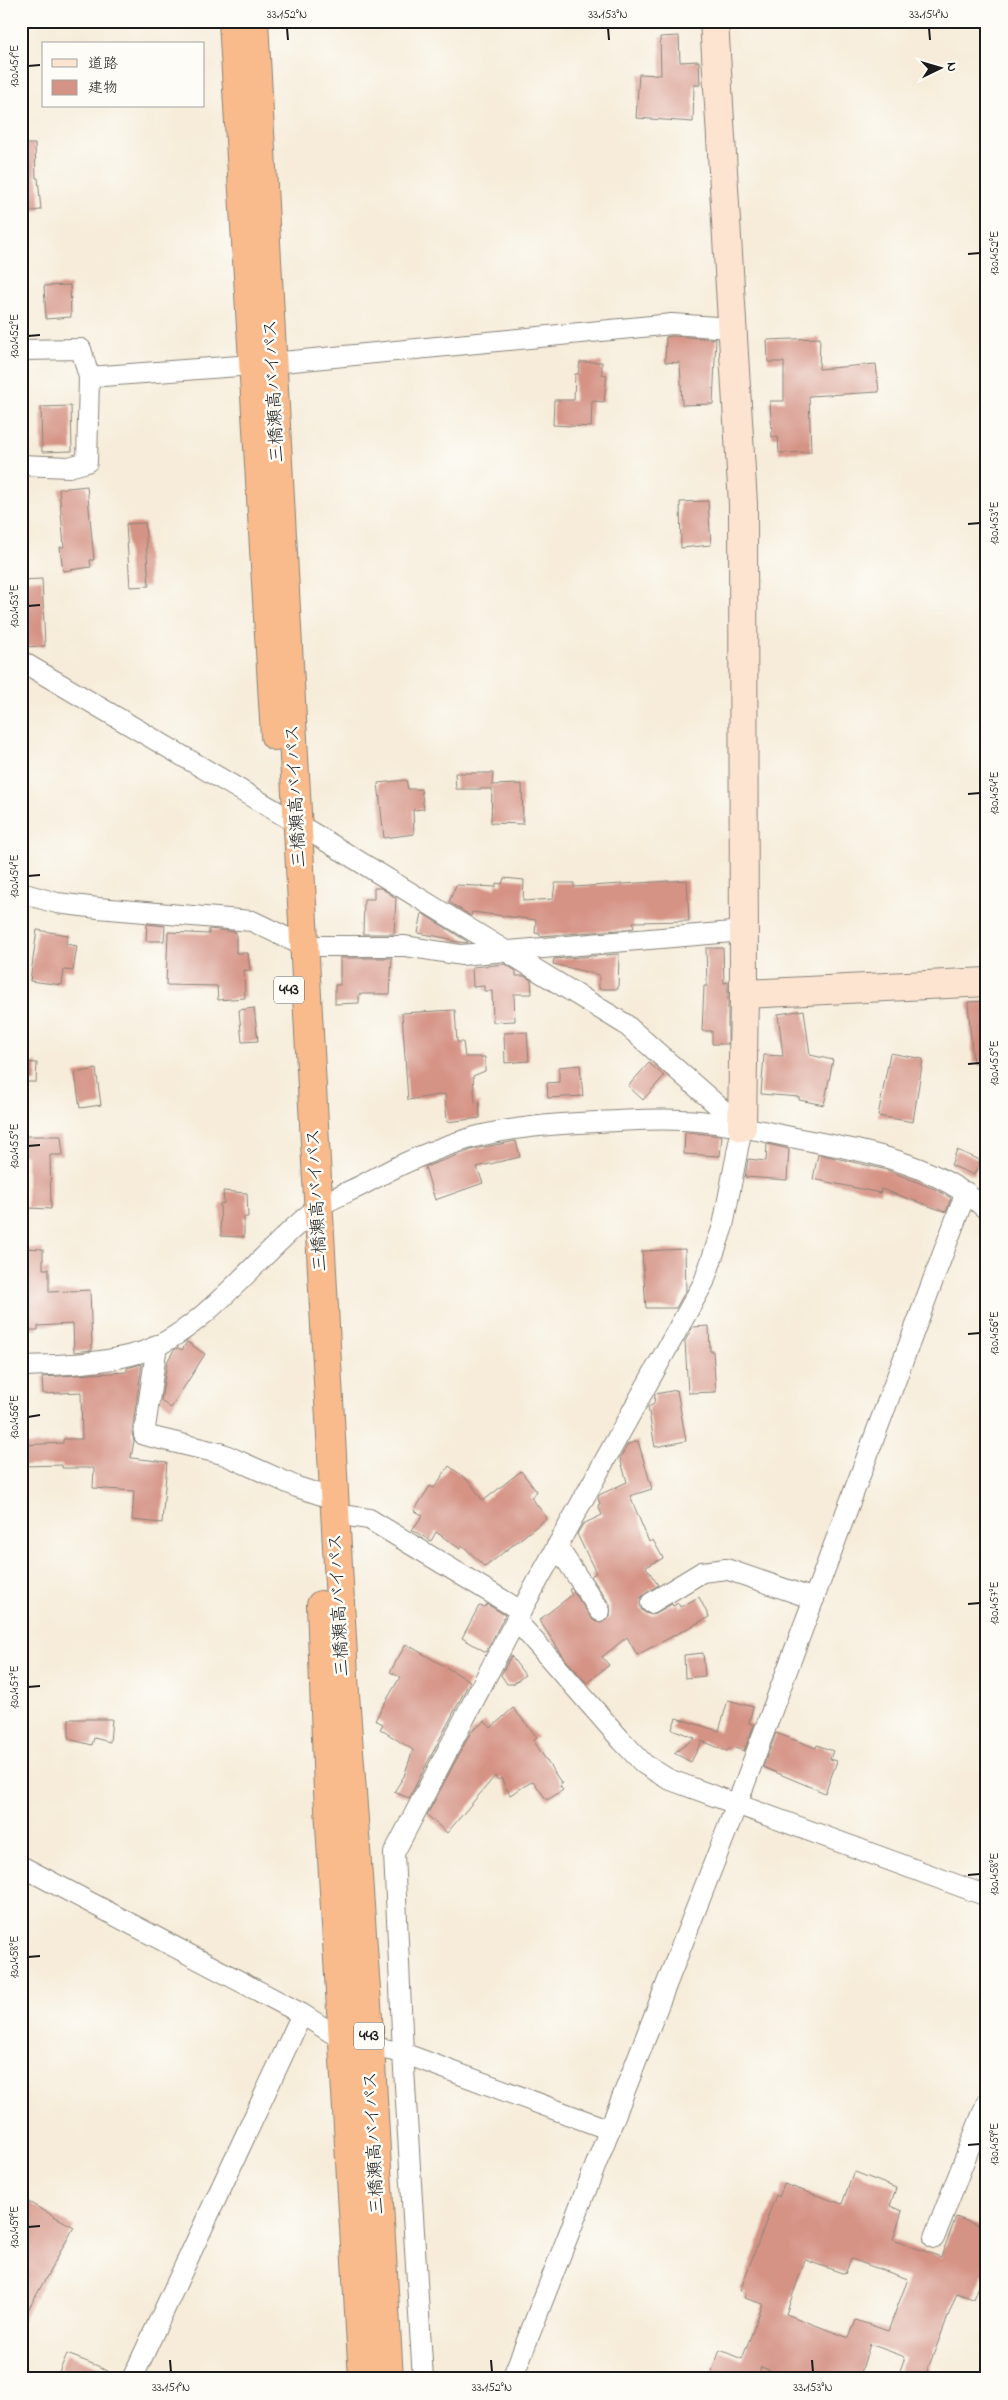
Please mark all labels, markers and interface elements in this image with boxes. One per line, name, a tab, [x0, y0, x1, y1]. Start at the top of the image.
text: 33.152°N	[267, 6, 307, 24]
text: 33.153°N	[588, 6, 628, 24]
text: 33.154°N	[909, 6, 949, 24]
legend	[42, 42, 205, 108]
north arrow	[916, 42, 966, 92]
text: 130.451°E	[6, 45, 24, 87]
text: 道路	[88, 53, 118, 75]
text: N	[941, 61, 962, 73]
text: 建物	[88, 77, 118, 99]
text: 130.452°E	[986, 231, 1004, 275]
text: 130.452°E	[6, 314, 24, 358]
street label: 三橋瀬高バイパス	[258, 319, 292, 463]
text: 130.453°E	[986, 501, 1004, 545]
text: 130.453°E	[6, 584, 24, 628]
street label: 三橋瀬高バイパス	[280, 724, 314, 868]
text: 130.454°E	[986, 771, 1004, 815]
text: 130.454°E	[6, 854, 24, 898]
road number: 443	[274, 976, 304, 1004]
text: 130.455°E	[986, 1040, 1004, 1086]
text: 130.455°E	[6, 1123, 24, 1169]
street label: 三橋瀬高バイパス	[301, 1128, 335, 1272]
text: 130.456°E	[986, 1311, 1004, 1355]
text: 130.456°E	[6, 1395, 24, 1439]
street label: 三橋瀬高バイパス	[323, 1533, 357, 1677]
text: 130.457°E	[986, 1581, 1004, 1625]
text: 130.457°E	[6, 1665, 24, 1709]
text: 130.458°E	[986, 1852, 1004, 1896]
text: 130.458°E	[6, 1935, 24, 1979]
road number: 443	[354, 2022, 384, 2050]
street label: 三橋瀬高バイパス	[358, 2071, 392, 2215]
text: 130.459°E	[986, 2123, 1004, 2165]
text: 130.459°E	[6, 2206, 24, 2248]
text: 33.151°N	[152, 2379, 190, 2397]
text: 33.152°N	[472, 2379, 512, 2397]
text: 33.153°N	[793, 2379, 833, 2397]

